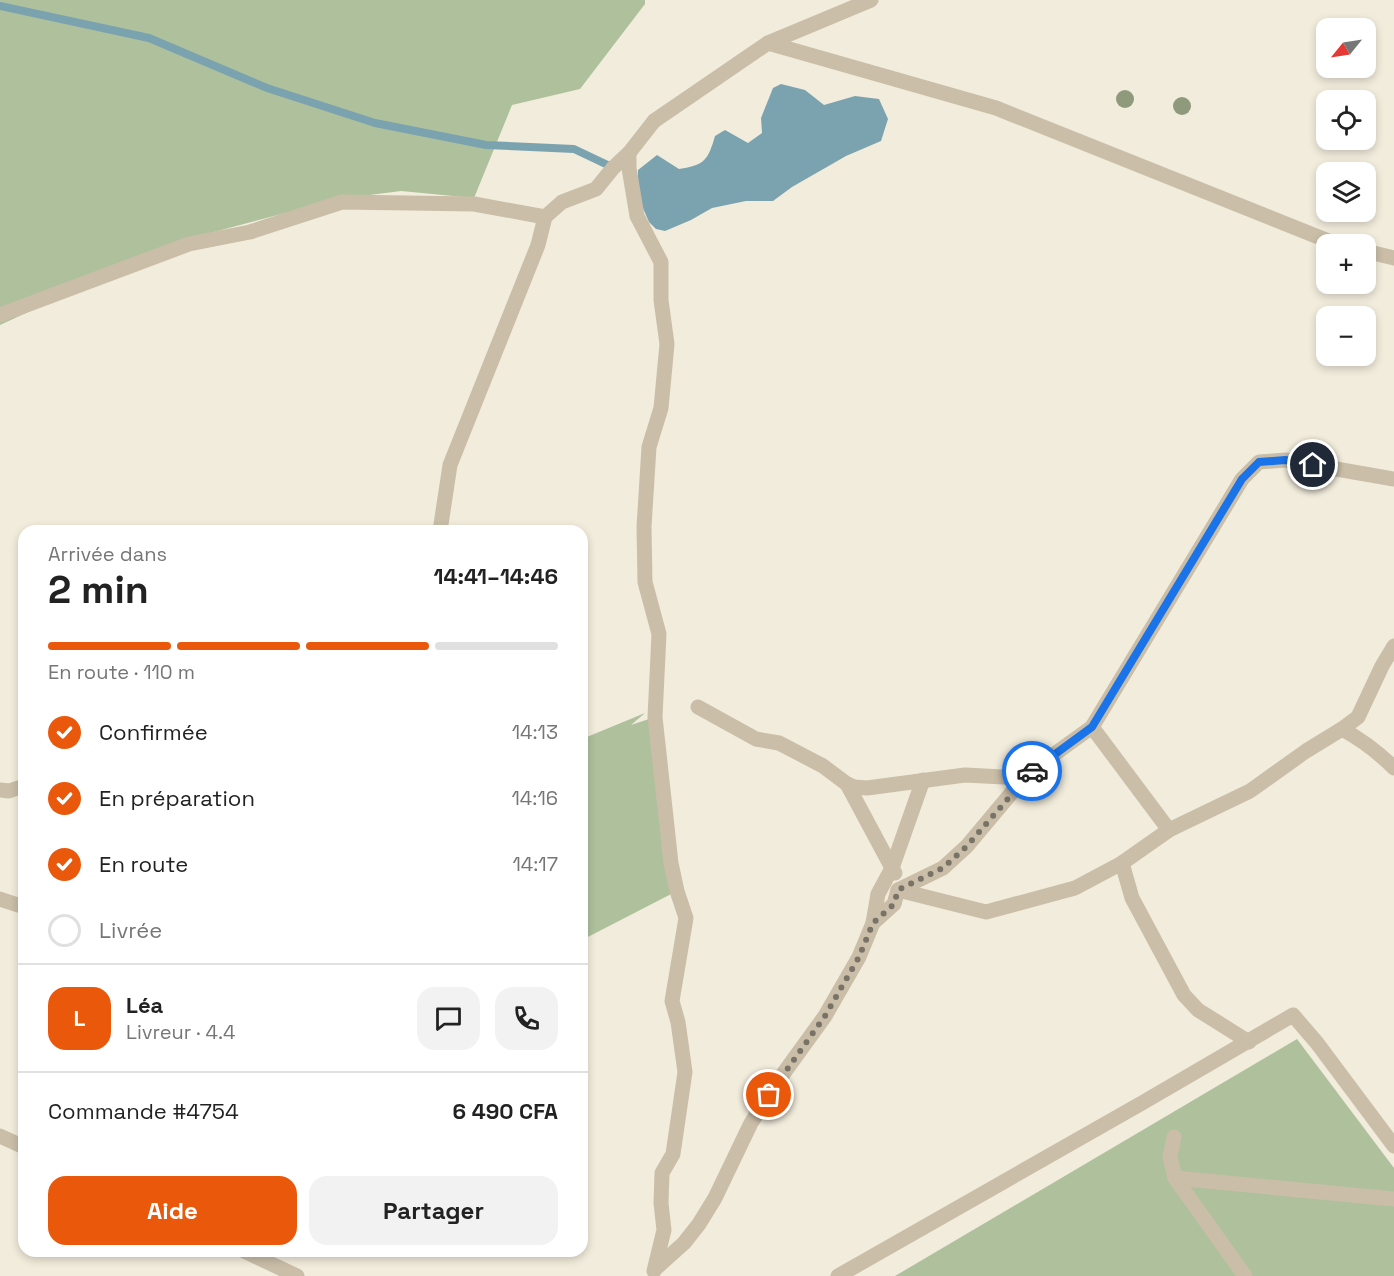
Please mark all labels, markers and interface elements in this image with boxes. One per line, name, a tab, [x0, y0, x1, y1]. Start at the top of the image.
north arrow	[1316, 18, 1376, 78]
map controls	[1316, 18, 1376, 366]
button: locate	[1316, 90, 1376, 150]
button: layers	[1316, 162, 1376, 222]
button: +	[1316, 234, 1376, 294]
button: −	[1316, 306, 1376, 366]
pin	[1287, 439, 1338, 490]
icon: home	[1296, 448, 1329, 481]
text: Arrivée dans	[48, 541, 167, 567]
text: 14:41–14:46	[433, 562, 558, 590]
text: 2 min	[48, 565, 149, 614]
text: En route · 110 m	[48, 659, 195, 685]
icon: check	[48, 716, 81, 749]
text: Confirmée	[99, 718, 208, 746]
text: 14:13	[512, 719, 558, 745]
courier	[1002, 741, 1062, 801]
icon: car	[1016, 755, 1049, 788]
icon: check	[48, 782, 81, 815]
text: En préparation	[99, 784, 255, 812]
text: 14:16	[511, 785, 558, 811]
icon: check	[48, 848, 81, 881]
text: En route	[99, 850, 188, 878]
text: 14:17	[512, 851, 558, 877]
text: Livrée	[99, 916, 162, 944]
button: chat	[417, 987, 480, 1050]
button: phone	[495, 987, 558, 1050]
text: Léa	[126, 991, 163, 1019]
text: L	[74, 1004, 85, 1032]
text: Livreur · 4.4	[126, 1019, 235, 1045]
pin	[743, 1069, 794, 1120]
icon: bag	[752, 1078, 785, 1111]
text: Commande #4754	[48, 1097, 239, 1125]
text: 6 490 CFA	[452, 1097, 558, 1125]
button: Aide	[48, 1176, 297, 1245]
button: Partager	[309, 1176, 558, 1245]

